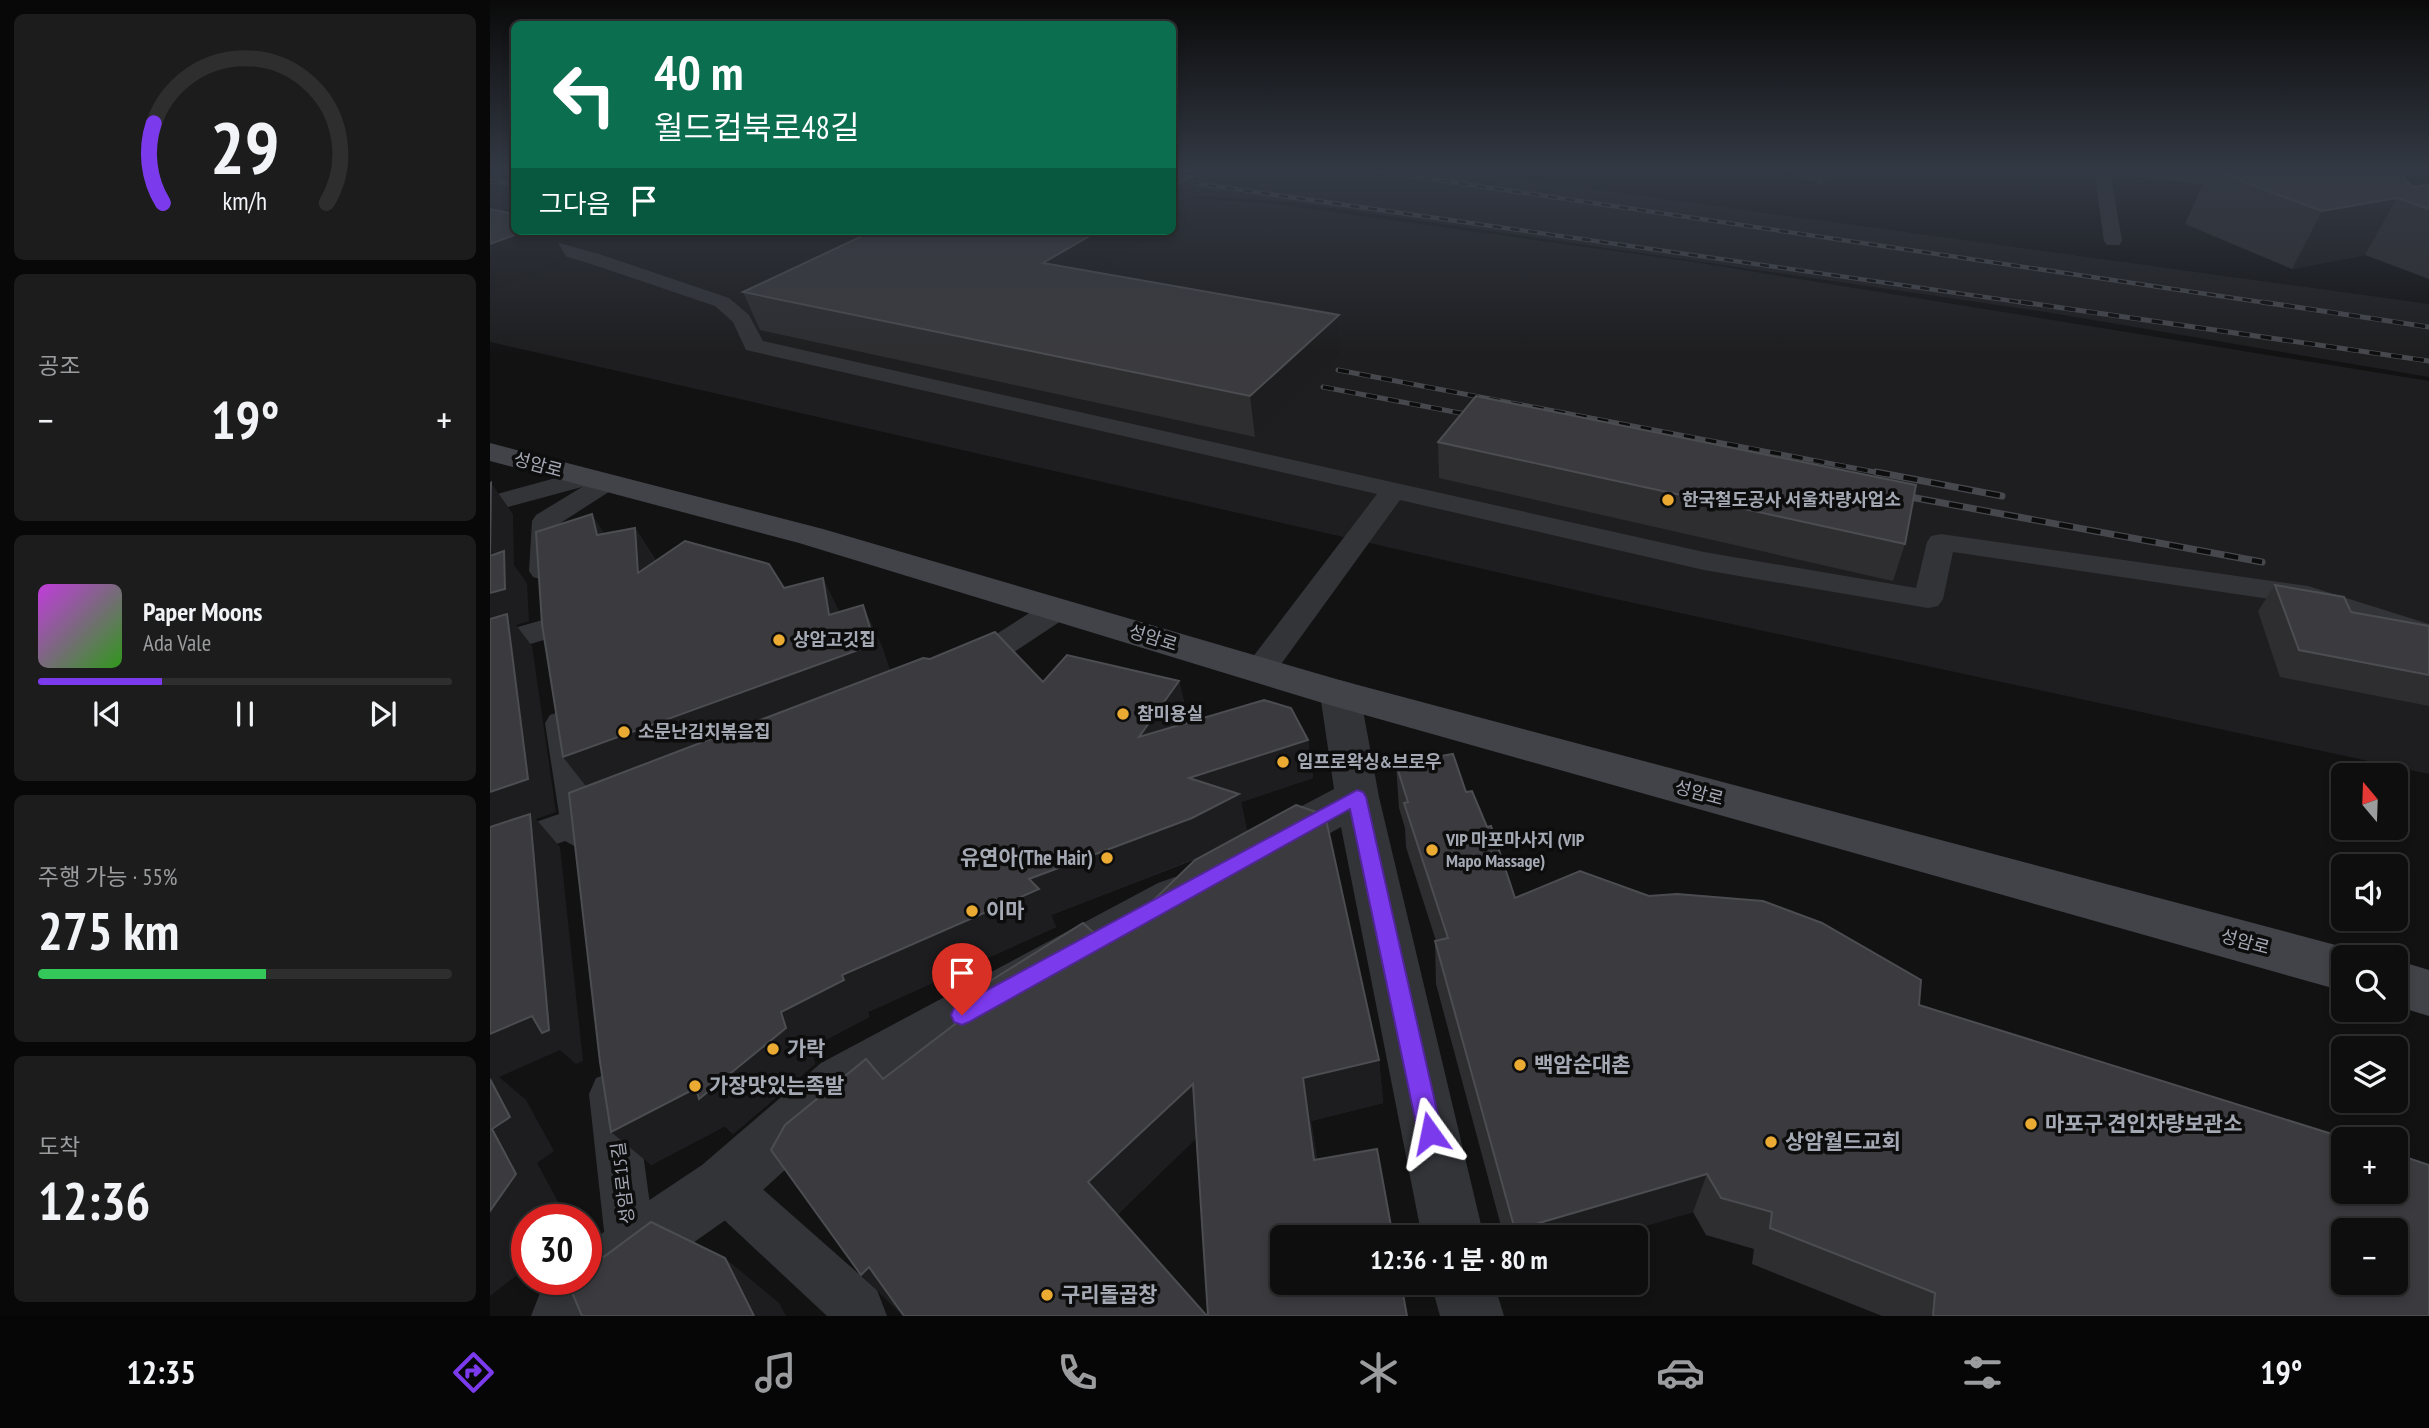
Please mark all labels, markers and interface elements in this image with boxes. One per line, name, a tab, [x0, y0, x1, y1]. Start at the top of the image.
text: 40 m	[654, 40, 743, 104]
icon: left	[539, 49, 630, 140]
text: 29	[210, 100, 280, 194]
text: 월드컵북로48길	[654, 106, 859, 148]
icon: arrive	[625, 182, 663, 220]
text: km/h	[223, 185, 267, 217]
text: 그다음	[539, 187, 611, 220]
text: 공조	[38, 351, 80, 380]
text: 19°	[211, 386, 279, 453]
text: −	[38, 395, 54, 444]
text: +	[436, 395, 452, 444]
street label: 성암로	[511, 447, 565, 482]
place label: 한국철도공사 서울차량사업소	[1682, 488, 1901, 511]
marker: 한국철도공사 서울차량사업소	[1660, 492, 1676, 508]
text: Paper Moons	[143, 595, 262, 628]
street label: 성암로	[1126, 619, 1180, 656]
text: Ada Vale	[143, 628, 211, 657]
place label: 상암고깃집	[793, 628, 876, 651]
marker: 상암고깃집	[771, 632, 787, 648]
icon: previous	[88, 695, 126, 733]
icon: pause	[226, 695, 264, 733]
icon: next	[364, 695, 402, 733]
place label: 참미용실	[1137, 702, 1203, 725]
marker: 참미용실	[1115, 706, 1131, 722]
place label: 소문난김치볶음집	[638, 720, 770, 743]
marker: 소문난김치볶음집	[616, 724, 632, 740]
place label: 임프로왁싱&브로우	[1297, 750, 1442, 773]
marker: 임프로왁싱&브로우	[1275, 754, 1291, 770]
north arrow	[2331, 763, 2408, 840]
map controls	[2331, 763, 2408, 1295]
street label: 성암로	[1672, 775, 1726, 810]
place label: VIP 마포마사지 (VIP Mapo Massage)	[1445, 828, 1585, 872]
marker: VIP 마포마사지 (VIP Mapo Massage)	[1424, 842, 1440, 858]
place label: 유연아(The Hair)	[960, 844, 1093, 871]
marker: 유연아(The Hair)	[1099, 850, 1115, 866]
button: sound	[2331, 854, 2408, 931]
text: 주행 가능 · 55%	[38, 862, 178, 891]
text: 275 km	[38, 897, 179, 964]
place label: 이마	[986, 897, 1025, 924]
marker: 이마	[964, 903, 980, 919]
street label: 성암로	[2218, 924, 2272, 959]
pin	[932, 943, 992, 1015]
button: search	[2331, 945, 2408, 1022]
icon: arrive	[943, 954, 981, 992]
place label: 가락	[787, 1035, 826, 1062]
button: layers	[2331, 1036, 2408, 1113]
marker: 가락	[765, 1041, 781, 1057]
place label: 백암순대촌	[1534, 1051, 1631, 1078]
marker: 백암순대촌	[1512, 1057, 1528, 1073]
place label: 가장맛있는족발	[709, 1072, 844, 1099]
marker: 가장맛있는족발	[687, 1078, 703, 1094]
position arrow	[1393, 1096, 1467, 1170]
place label: 마포구 견인차량보관소	[2045, 1110, 2243, 1137]
marker: 마포구 견인차량보관소	[2023, 1116, 2039, 1132]
button: +	[2331, 1127, 2408, 1204]
place label: 상암월드교회	[1785, 1128, 1901, 1155]
text: 도착	[38, 1132, 80, 1161]
marker: 상암월드교회	[1763, 1134, 1779, 1150]
street label: 성암로15길	[606, 1141, 639, 1225]
text: 12:36	[38, 1167, 150, 1234]
speed limit sign: 30	[511, 1204, 602, 1295]
button: −	[2331, 1218, 2408, 1295]
text: 12:36 · 1 분 · 80 m	[1370, 1243, 1548, 1276]
place label: 구리돌곱창	[1061, 1281, 1158, 1308]
marker: 구리돌곱창	[1039, 1287, 1055, 1303]
icon: directions	[449, 1348, 498, 1397]
icon: music	[751, 1348, 800, 1397]
icon: phone	[1053, 1348, 1102, 1397]
icon: climate	[1354, 1348, 1403, 1397]
icon: car	[1656, 1348, 1705, 1397]
icon: filters	[1958, 1348, 2007, 1397]
text: 12:35	[126, 1351, 196, 1393]
text: 19°	[2260, 1351, 2303, 1393]

